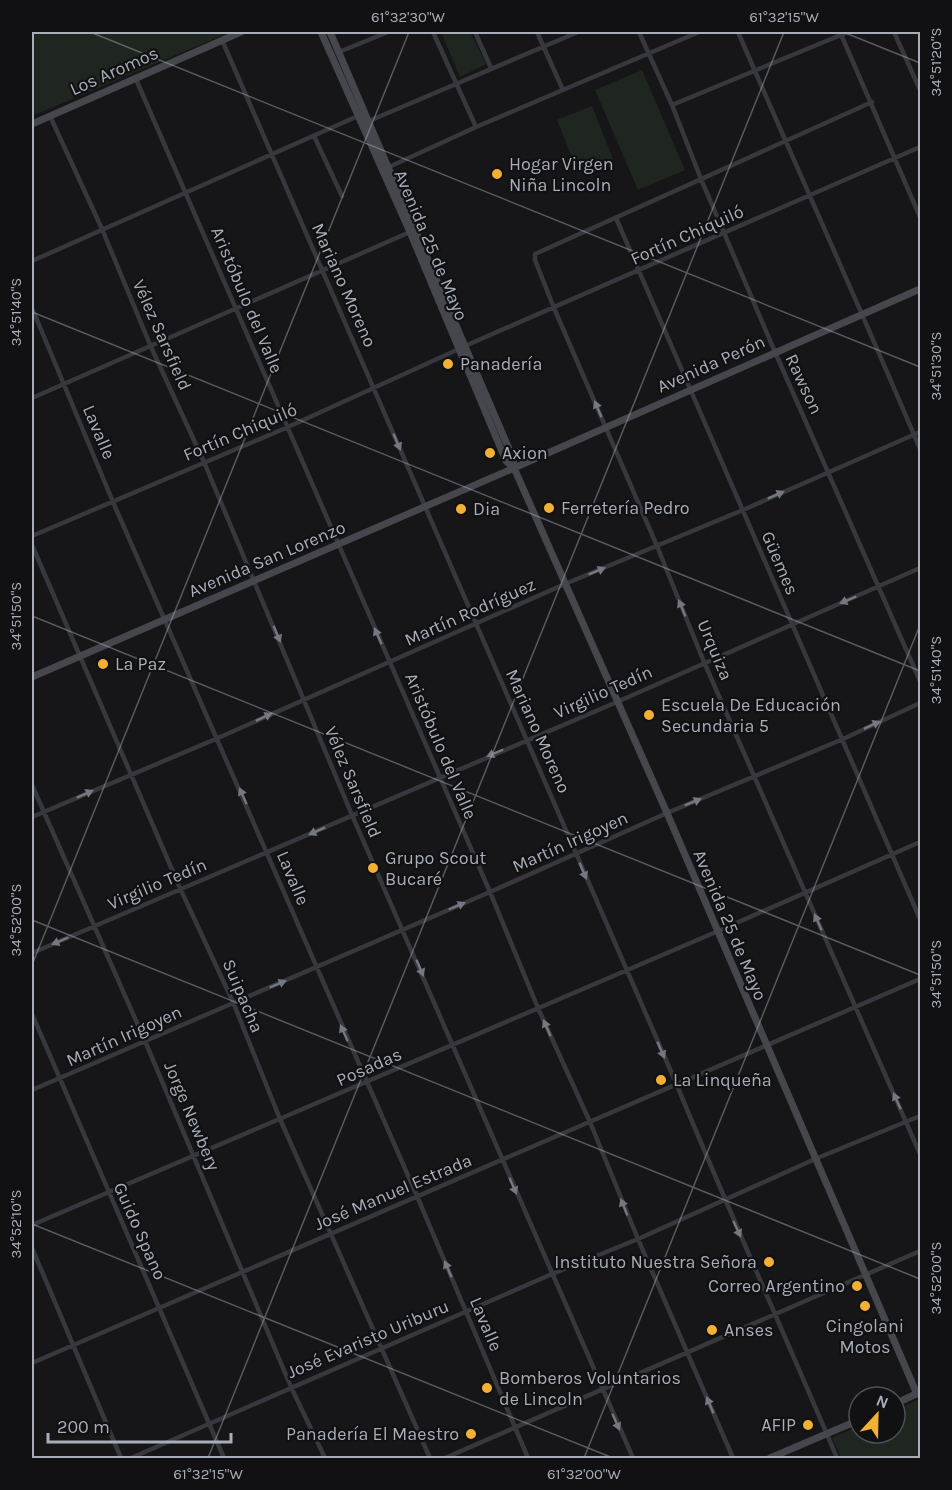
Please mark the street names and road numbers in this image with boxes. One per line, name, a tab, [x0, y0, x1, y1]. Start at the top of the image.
street label: Los Aromos	[66, 42, 162, 100]
street label: Avenida 25 de Mayo	[389, 166, 473, 324]
street label: Fortín Chiquiló	[627, 200, 747, 270]
street label: Mariano Moreno	[307, 220, 381, 350]
street label: Aristóbulo del Valle	[206, 223, 288, 377]
street label: Vélez Sarsfield	[128, 276, 196, 394]
street label: Avenida Perón	[654, 330, 768, 398]
street label: Rawson	[780, 350, 828, 418]
street label: Fortín Chiquiló	[180, 398, 300, 466]
street label: Lavalle	[78, 402, 120, 462]
street label: Avenida San Lorenzo	[185, 516, 349, 602]
street label: Güemes	[757, 528, 803, 598]
street label: Martín Rodríguez	[401, 573, 539, 651]
street label: Urquiza	[692, 616, 738, 684]
street label: Virgilio Tedín	[550, 660, 656, 724]
street label: Mariano Moreno	[501, 666, 575, 796]
street label: Aristóbulo del Valle	[400, 669, 482, 823]
street label: Vélez Sarsfield	[320, 723, 386, 841]
street label: Martín Irigoyen	[509, 807, 631, 877]
street label: Avenida 25 de Mayo	[688, 846, 772, 1004]
street label: Lavalle	[272, 848, 314, 908]
street label: Virgilio Tedín	[104, 853, 210, 915]
street label: Suipacha	[218, 956, 268, 1036]
street label: Martín Irigoyen	[63, 1001, 185, 1071]
street label: Posadas	[333, 1043, 405, 1091]
street label: Jorge Newbery	[159, 1058, 225, 1174]
street label: José Manuel Estrada	[311, 1149, 475, 1235]
street label: Guido Spano	[109, 1179, 171, 1283]
street label: Lavalle	[465, 1294, 507, 1354]
street label: José Evaristo Uriburu	[284, 1295, 452, 1383]

